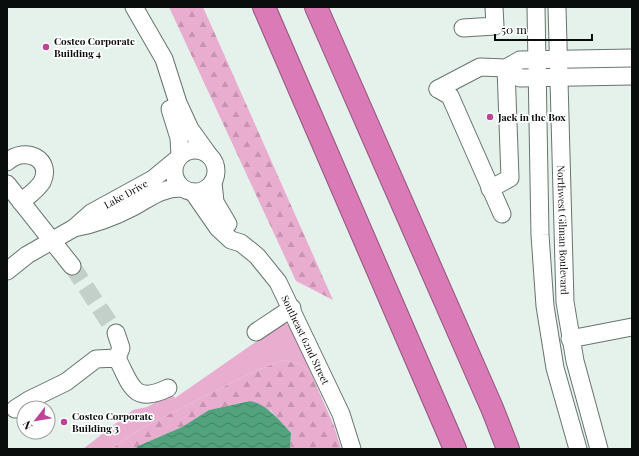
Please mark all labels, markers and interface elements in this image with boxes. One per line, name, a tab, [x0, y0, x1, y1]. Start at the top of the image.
scale bar	[495, 16, 592, 42]
text: 50 m	[501, 21, 527, 37]
place label: Costco Corporate Building 4	[54, 34, 135, 60]
marker: Costco Corporate Building 4	[41, 42, 51, 52]
place label: Jack in the Box	[497, 110, 566, 124]
marker: Jack in the Box	[485, 112, 495, 122]
street label: Northwest Gilman Boulevard	[554, 165, 572, 295]
street label: Lake Drive	[101, 176, 150, 212]
street label: Southeast 62nd Street	[278, 293, 333, 387]
north arrow	[16, 400, 56, 440]
place label: Costco Corporate Building 3	[72, 409, 153, 435]
marker: Costco Corporate Building 3	[59, 417, 69, 427]
text: N	[18, 418, 35, 433]

